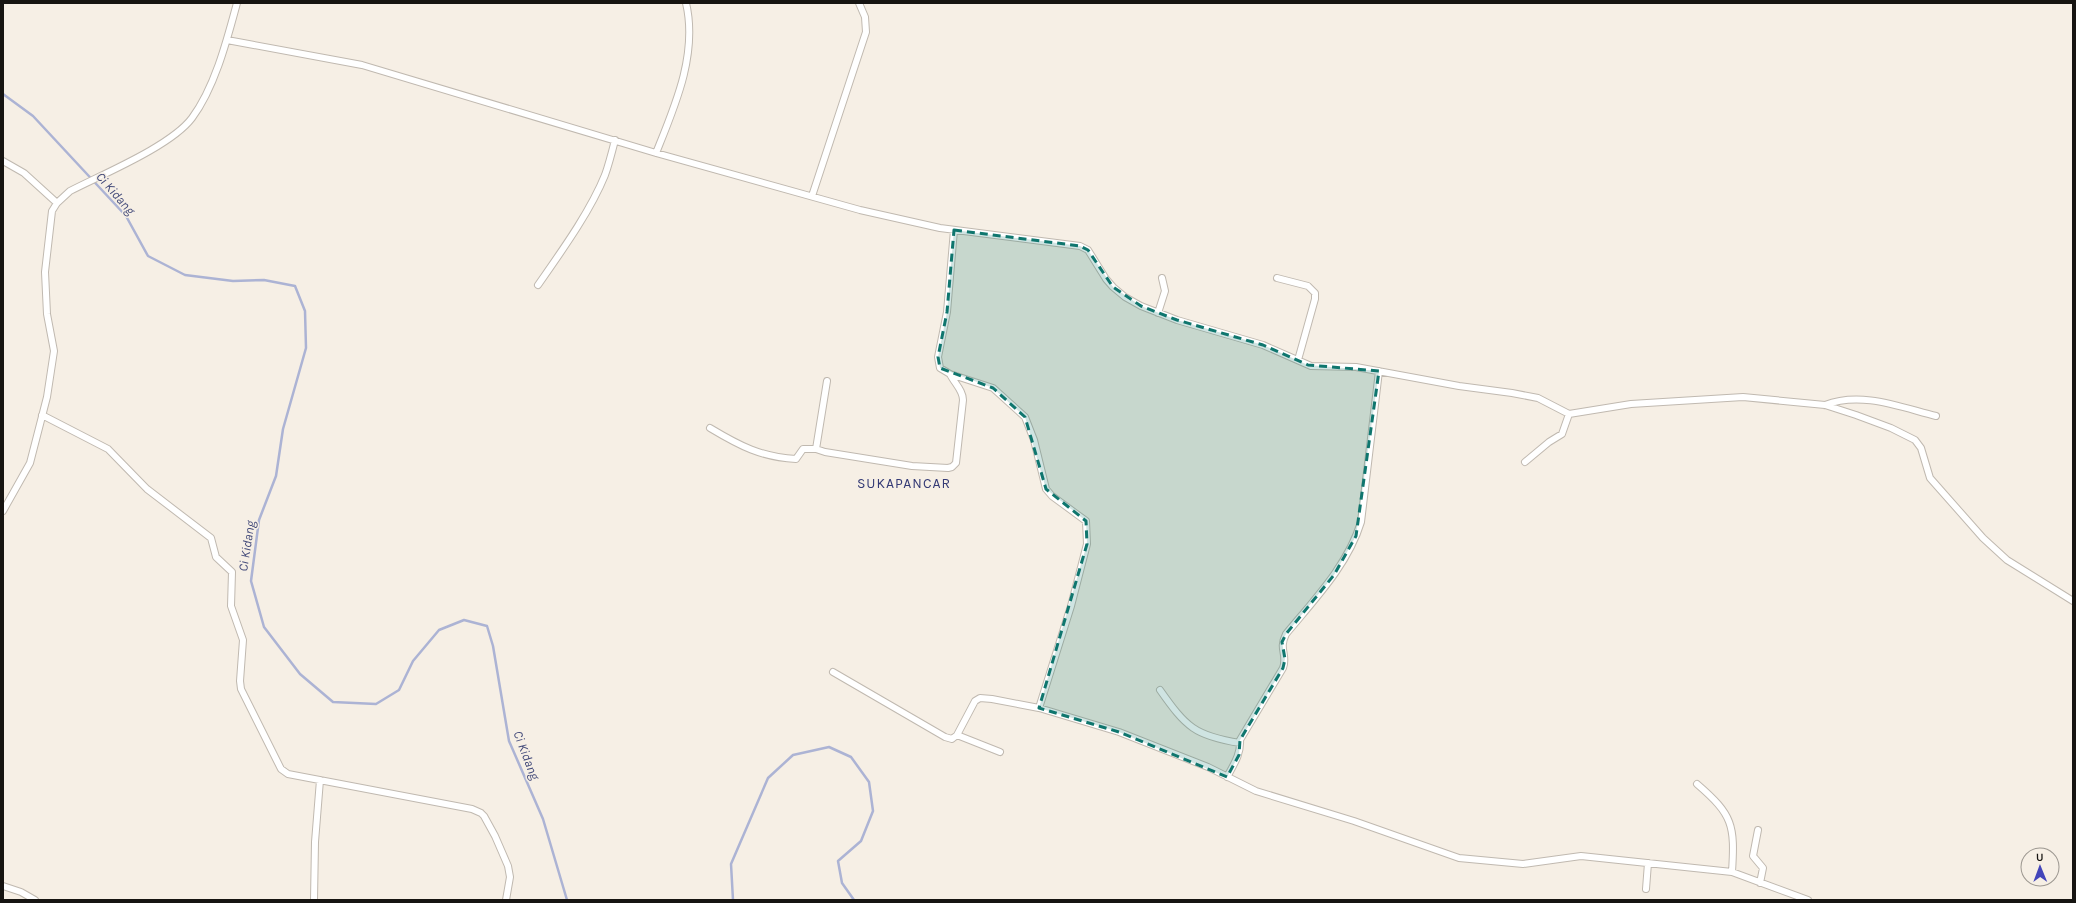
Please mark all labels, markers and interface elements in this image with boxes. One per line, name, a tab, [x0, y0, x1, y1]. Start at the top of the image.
water label: Ci Kidang	[93, 169, 139, 219]
district label: SUKAPANCAR	[857, 475, 951, 492]
water label: Ci Kidang	[235, 518, 258, 573]
water label: Ci Kidang	[510, 729, 543, 783]
north arrow	[2020, 847, 2060, 887]
text: U	[2036, 851, 2044, 864]

